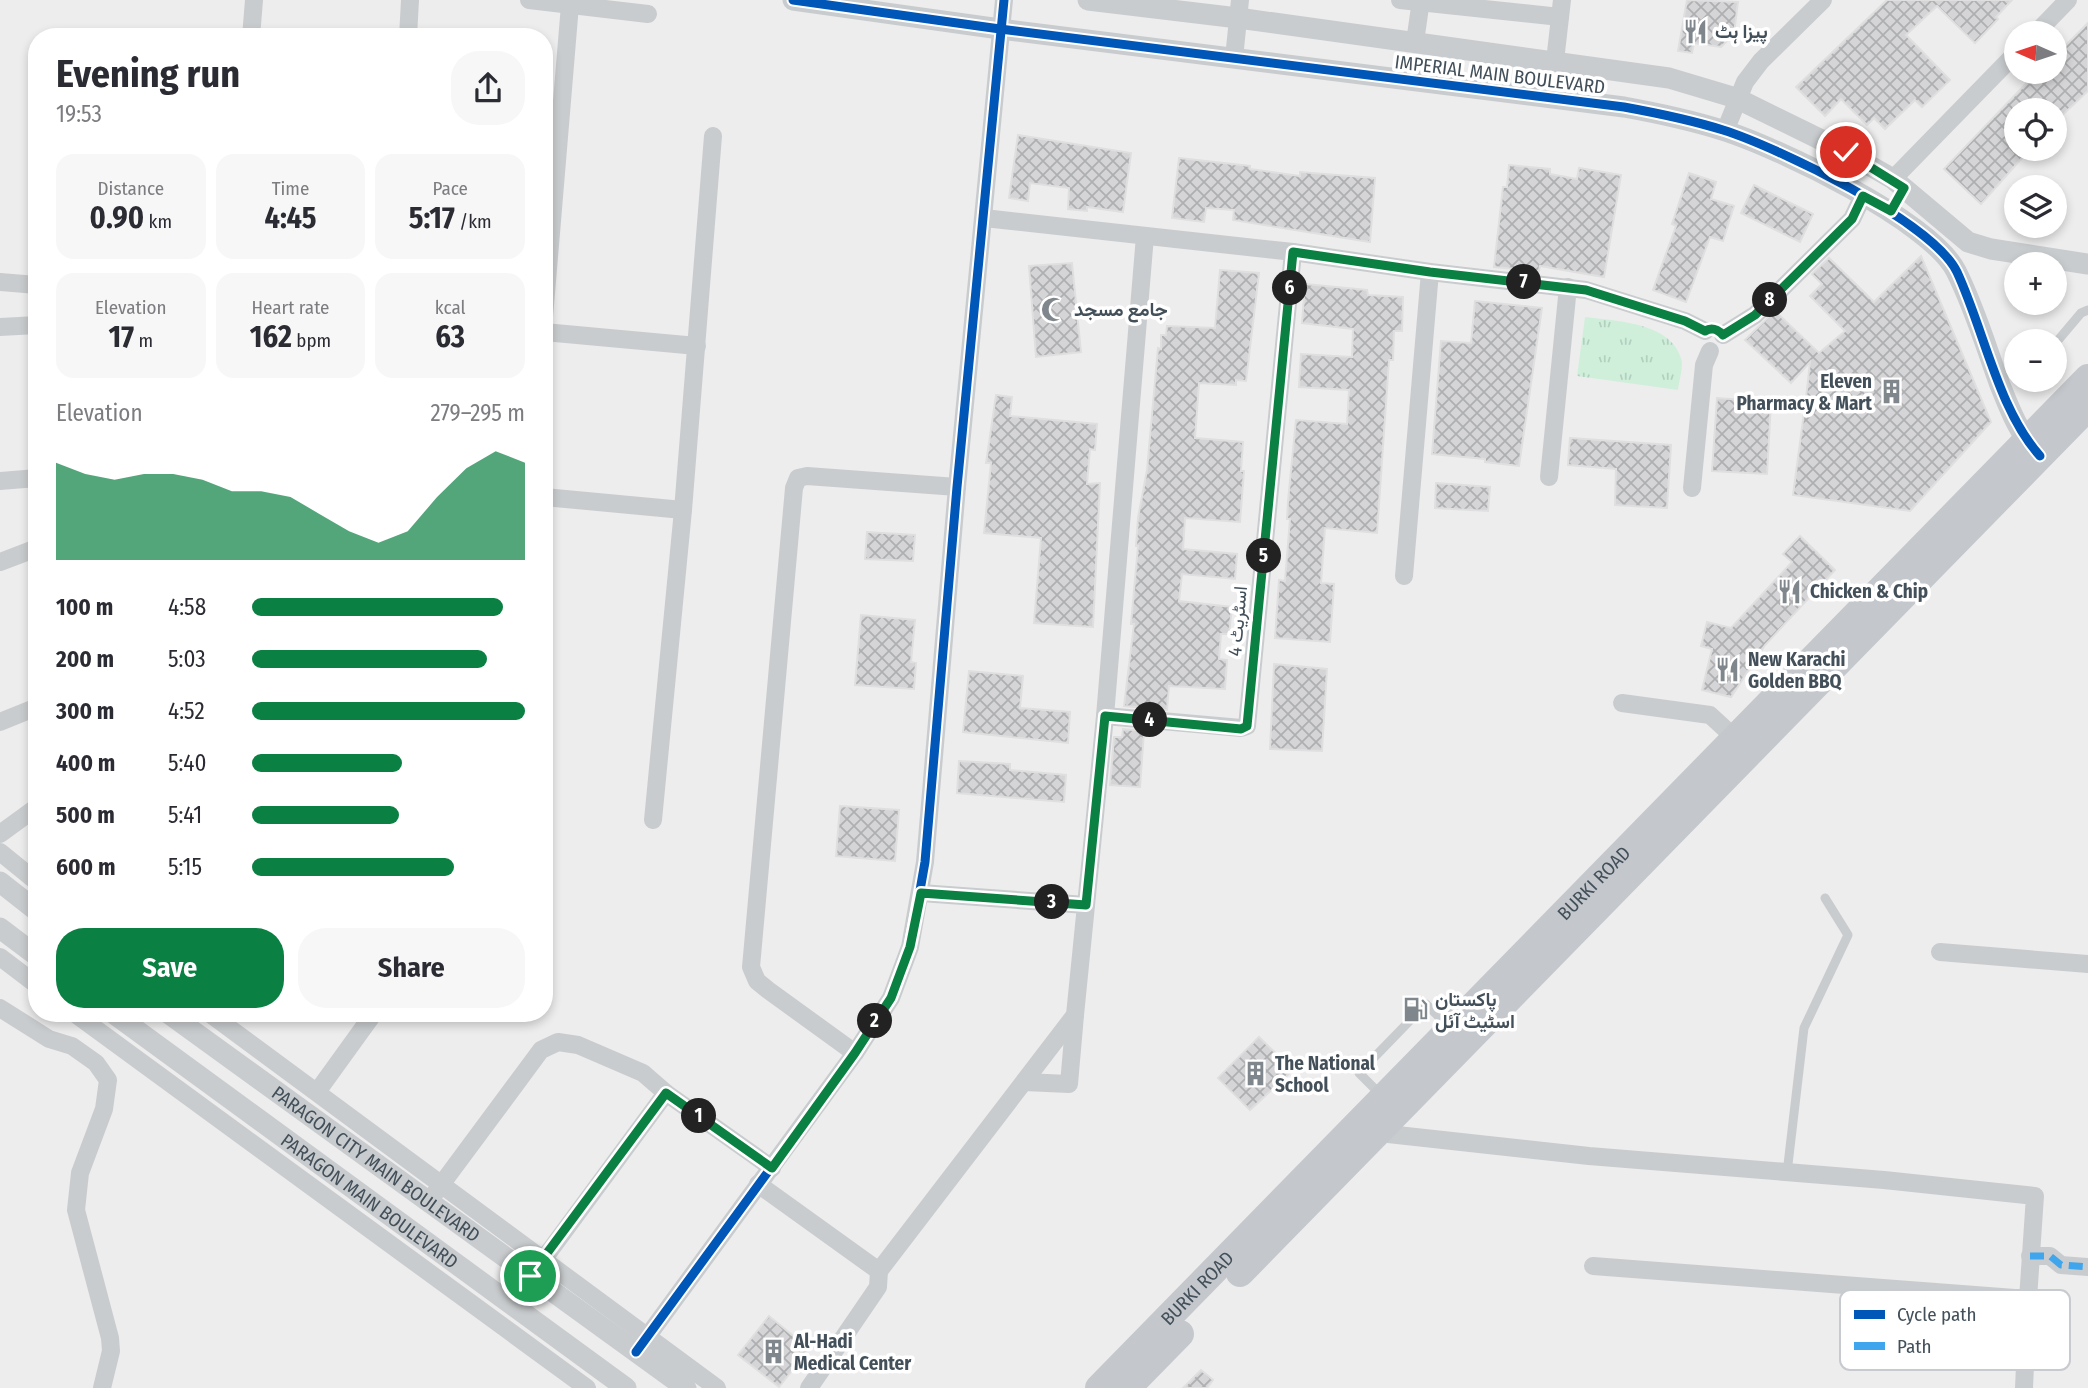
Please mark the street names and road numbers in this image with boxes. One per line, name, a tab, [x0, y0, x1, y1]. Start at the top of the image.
street label: IMPERIAL MAIN BOULEVARD	[1393, 50, 1606, 99]
street label: اسٹریٹ 4	[1223, 585, 1252, 657]
street label: BURKI ROAD	[1553, 841, 1635, 925]
street label: PARAGON CITY MAIN BOULEVARD	[267, 1081, 484, 1247]
street label: PARAGON MAIN BOULEVARD	[276, 1129, 463, 1274]
street label: BURKI ROAD	[1156, 1247, 1239, 1330]

